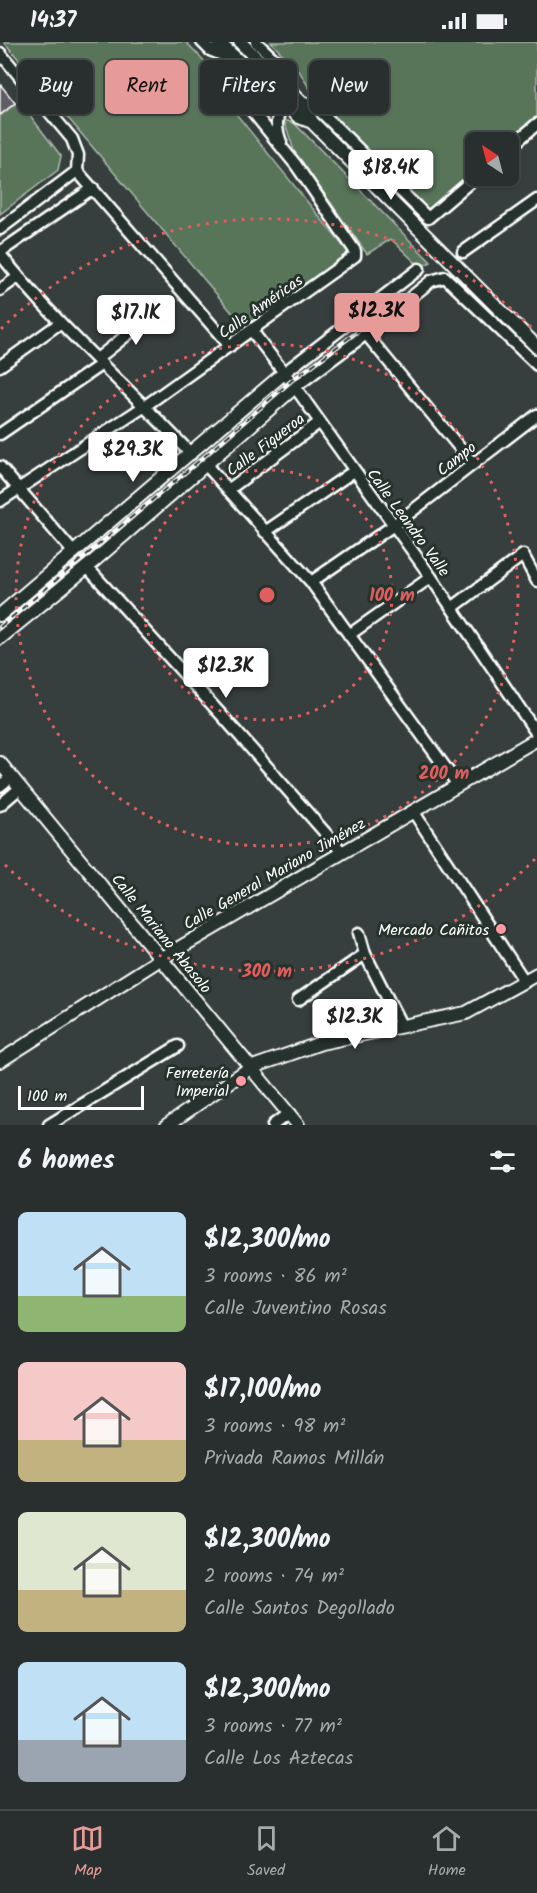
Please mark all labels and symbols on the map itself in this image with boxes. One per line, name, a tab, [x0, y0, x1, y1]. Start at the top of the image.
north arrow	[465, 132, 519, 186]
pin: $18.4K	[342, 150, 440, 201]
street label: Calle Américas	[213, 269, 309, 346]
pin: $12.3K	[328, 293, 426, 344]
pin: $17.1K	[87, 295, 185, 346]
street label: Calle Figueroa	[221, 407, 311, 483]
pin: $29.3K	[84, 432, 182, 483]
street label: Campo	[432, 436, 482, 483]
street label: Calle Leandro Valle	[360, 464, 456, 582]
text: 100 m	[369, 582, 415, 611]
centre of rings	[257, 585, 277, 605]
pin: $12.3K	[177, 648, 275, 699]
text: 200 m	[419, 760, 470, 789]
street label: Calle General Mariano Jiménez	[179, 812, 371, 937]
street label: Calle Mariano Abasolo	[104, 868, 217, 999]
place label: Mercado Cañitos	[378, 918, 489, 943]
marker: Mercado Cañitos	[494, 922, 508, 936]
text: 300 m	[241, 958, 292, 987]
pin: $12.3K	[306, 999, 404, 1050]
place label: Ferretería Imperial	[166, 1061, 229, 1104]
marker: Ferretería Imperial	[234, 1074, 248, 1088]
scale bar	[18, 1083, 144, 1110]

